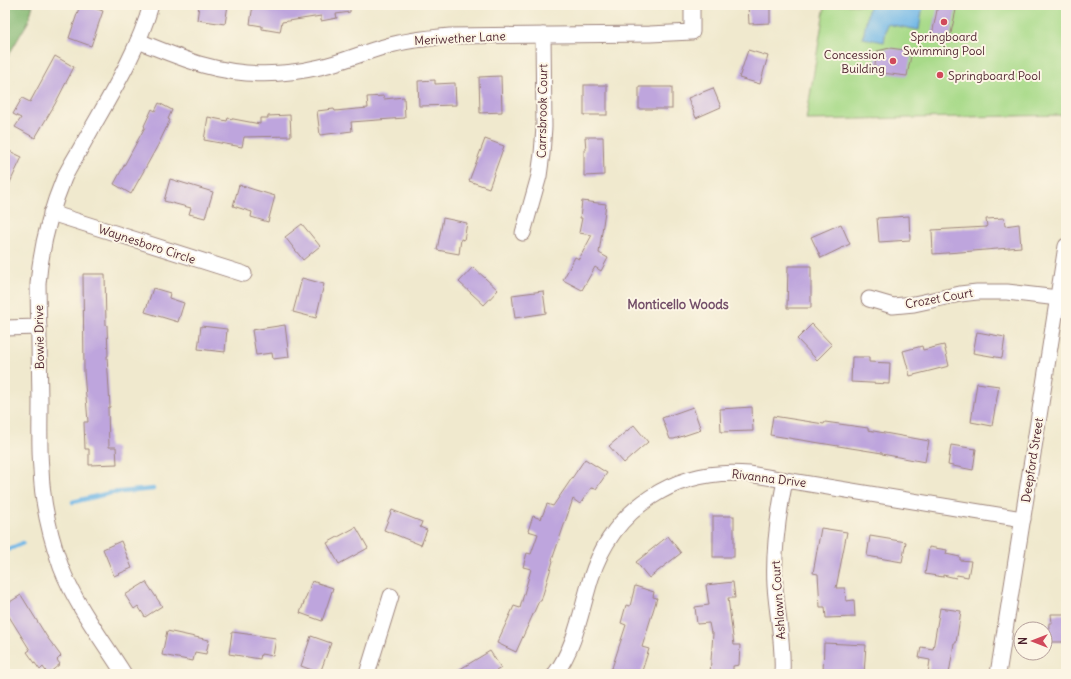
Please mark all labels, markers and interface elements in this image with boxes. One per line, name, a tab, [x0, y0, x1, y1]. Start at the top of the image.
marker: Springboard Swimming Pool	[939, 17, 949, 27]
street label: Meriwether Lane	[414, 28, 506, 48]
place label: Springboard Swimming Pool	[903, 29, 985, 58]
place label: Concession Building	[824, 47, 885, 76]
marker: Concession Building	[888, 56, 898, 66]
street label: Carrsbrook Court	[534, 64, 550, 158]
place label: Springboard Pool	[948, 68, 1041, 83]
marker: Springboard Pool	[935, 70, 945, 80]
street label: Waynesboro Circle	[96, 221, 198, 267]
street label: Crozet Court	[904, 285, 974, 311]
district label: Monticello Woods	[627, 296, 729, 313]
street label: Bowie Drive	[31, 305, 47, 369]
street label: Deepford Street	[1018, 417, 1046, 503]
street label: Rivanna Drive	[731, 466, 807, 490]
street label: Ashlawn Court	[768, 560, 788, 640]
north arrow	[1013, 621, 1053, 661]
text: N	[1016, 637, 1030, 645]

